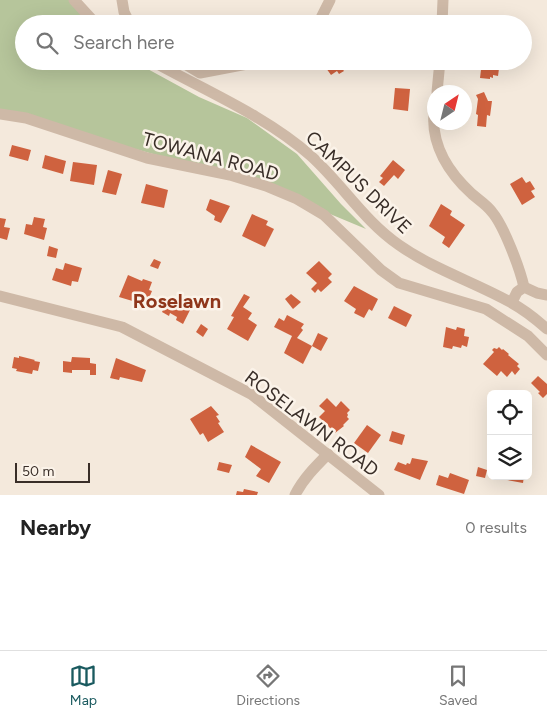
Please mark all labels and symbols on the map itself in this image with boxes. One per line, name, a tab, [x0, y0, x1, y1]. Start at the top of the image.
north arrow	[427, 85, 472, 130]
street label: CAMPUS DRIVE	[301, 126, 416, 239]
street label: TOWANA ROAD	[140, 127, 282, 186]
district label: Roselawn	[133, 289, 221, 313]
street label: ROSELAWN ROAD	[240, 366, 383, 481]
scale bar	[15, 460, 90, 483]

